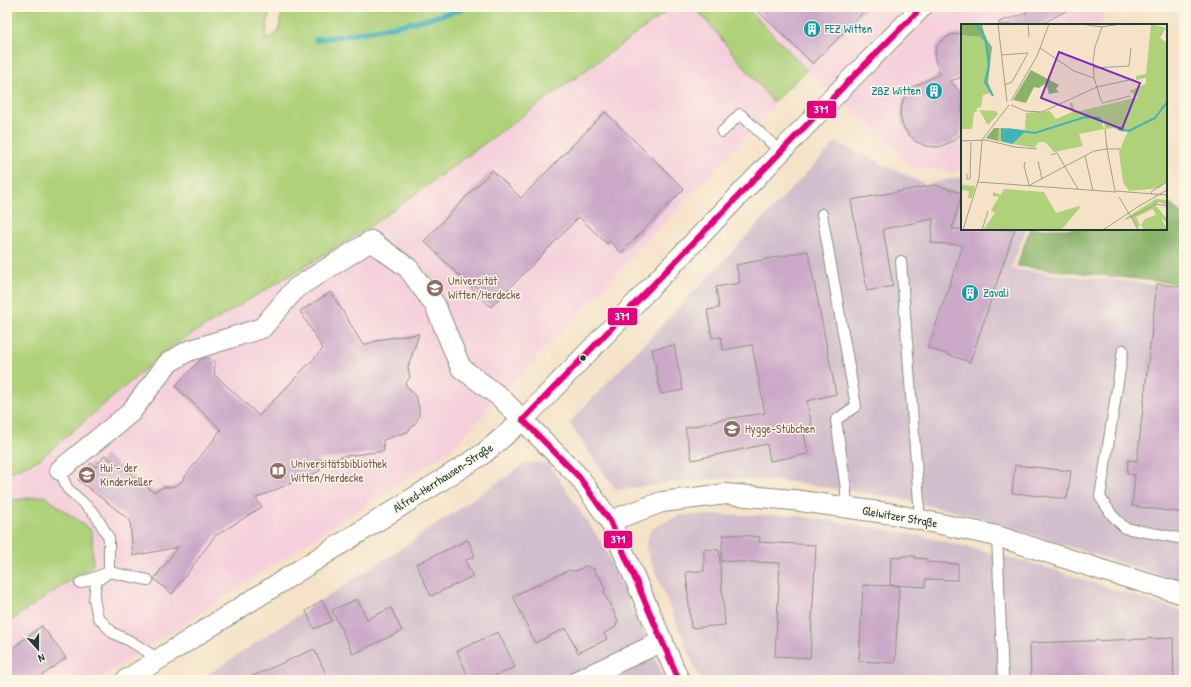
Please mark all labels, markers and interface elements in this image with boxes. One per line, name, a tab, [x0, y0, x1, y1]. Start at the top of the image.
building icon: FEZ Witten	[802, 19, 822, 39]
place label: FEZ Witten	[824, 20, 872, 37]
inset map	[961, 24, 1167, 230]
building icon: ZBZ Witten	[924, 81, 944, 101]
place label: ZBZ Witten	[871, 82, 921, 99]
line badge: 371	[806, 100, 837, 119]
text: 371	[814, 102, 828, 116]
place label: Universität Witten/Herdecke	[448, 272, 521, 303]
school or university icon: Universität Witten/Herdecke	[425, 278, 445, 298]
building icon: Zavali	[960, 283, 980, 303]
place label: Zavali	[983, 284, 1009, 301]
line badge: 371	[607, 307, 638, 326]
text: 371	[615, 309, 629, 323]
unlabelled marker	[578, 353, 588, 363]
school or university icon: Hygge-Stübchen	[722, 419, 742, 439]
place label: Hygge-Stübchen	[745, 420, 815, 437]
street label: Alfred-Herrhausen-Straße	[389, 439, 496, 516]
place label: Universitätsbibliothek Witten/Herdecke	[291, 455, 387, 486]
place label: Hui – der Kinderkeller	[100, 459, 153, 490]
library icon: Universitätsbibliothek Witten/Herdecke	[268, 461, 288, 481]
school or university icon: Hui – der Kinderkeller	[77, 465, 97, 485]
street label: Gleiwitzer Straße	[861, 502, 939, 532]
line badge: 371	[603, 530, 633, 549]
text: 371	[611, 532, 625, 546]
north arrow	[18, 629, 58, 669]
text: N	[36, 651, 47, 666]

